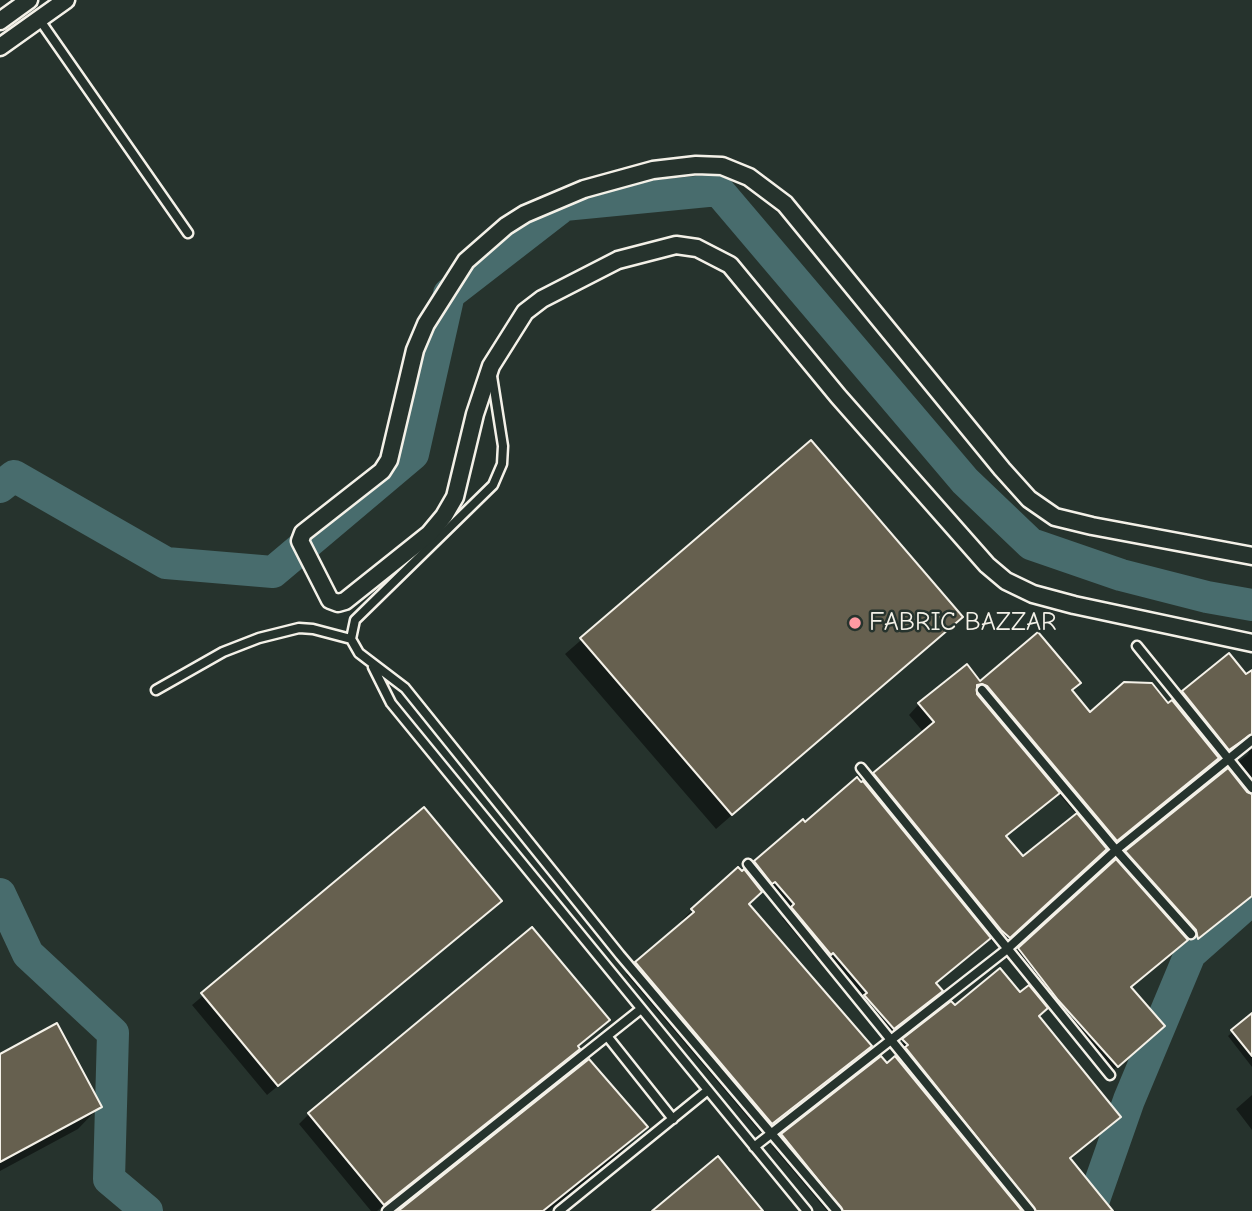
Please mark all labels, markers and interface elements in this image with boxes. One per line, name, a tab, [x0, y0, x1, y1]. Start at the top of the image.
place label: FABRIC BAZZAR	[869, 607, 1057, 639]
marker: FABRIC BAZZAR	[847, 615, 863, 631]

